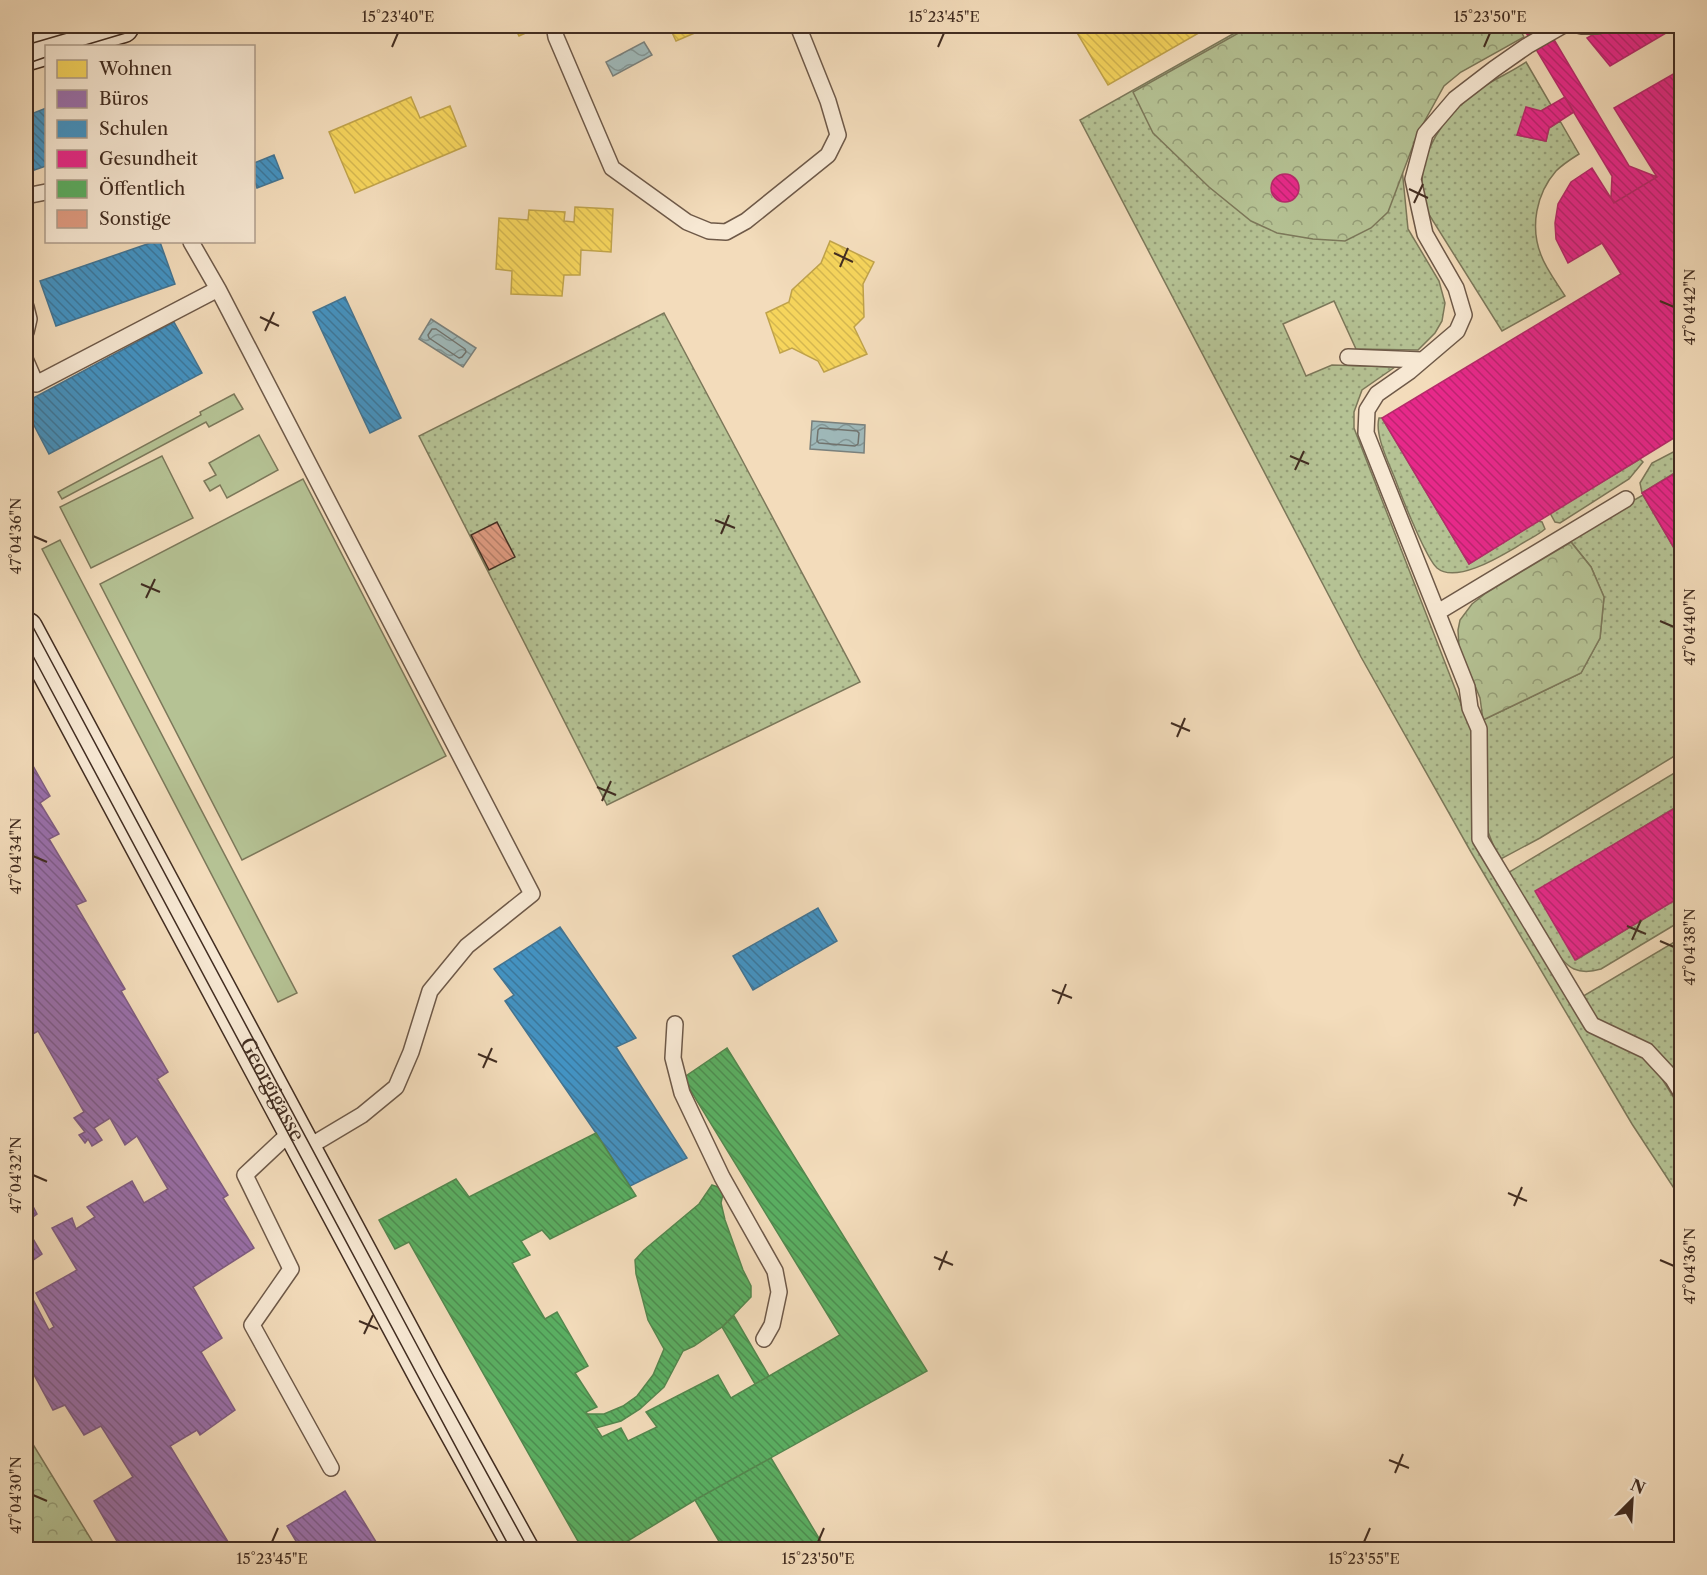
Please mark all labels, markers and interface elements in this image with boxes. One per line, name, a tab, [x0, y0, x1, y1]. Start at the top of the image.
text: 15°23'40"E	[362, 7, 434, 26]
text: 15°23'45"E	[908, 7, 980, 26]
text: 15°23'50"E	[1453, 7, 1527, 26]
legend	[45, 45, 255, 243]
text: Wohnen	[98, 58, 172, 80]
text: Büros	[99, 88, 149, 110]
text: Schulen	[99, 118, 168, 140]
text: Gesundheit	[99, 148, 199, 170]
text: Öffentlich	[99, 177, 185, 200]
text: Sonstige	[99, 208, 171, 230]
text: 47°04'42"N	[1680, 269, 1699, 345]
text: 47°04'36"N	[6, 497, 25, 575]
text: 47°04'40"N	[1680, 588, 1699, 666]
text: 47°04'34"N	[6, 817, 25, 895]
text: 47°04'38"N	[1680, 908, 1699, 986]
street label: Georgigasse	[235, 1033, 310, 1145]
text: 47°04'32"N	[6, 1136, 25, 1214]
text: 47°04'36"N	[1680, 1227, 1699, 1305]
text: 47°04'30"N	[6, 1456, 25, 1534]
north arrow	[1602, 1470, 1662, 1530]
text: N	[1628, 1474, 1649, 1498]
text: 15°23'45"E	[236, 1549, 308, 1568]
text: 15°23'50"E	[781, 1549, 855, 1568]
text: 15°23'55"E	[1328, 1549, 1400, 1568]

